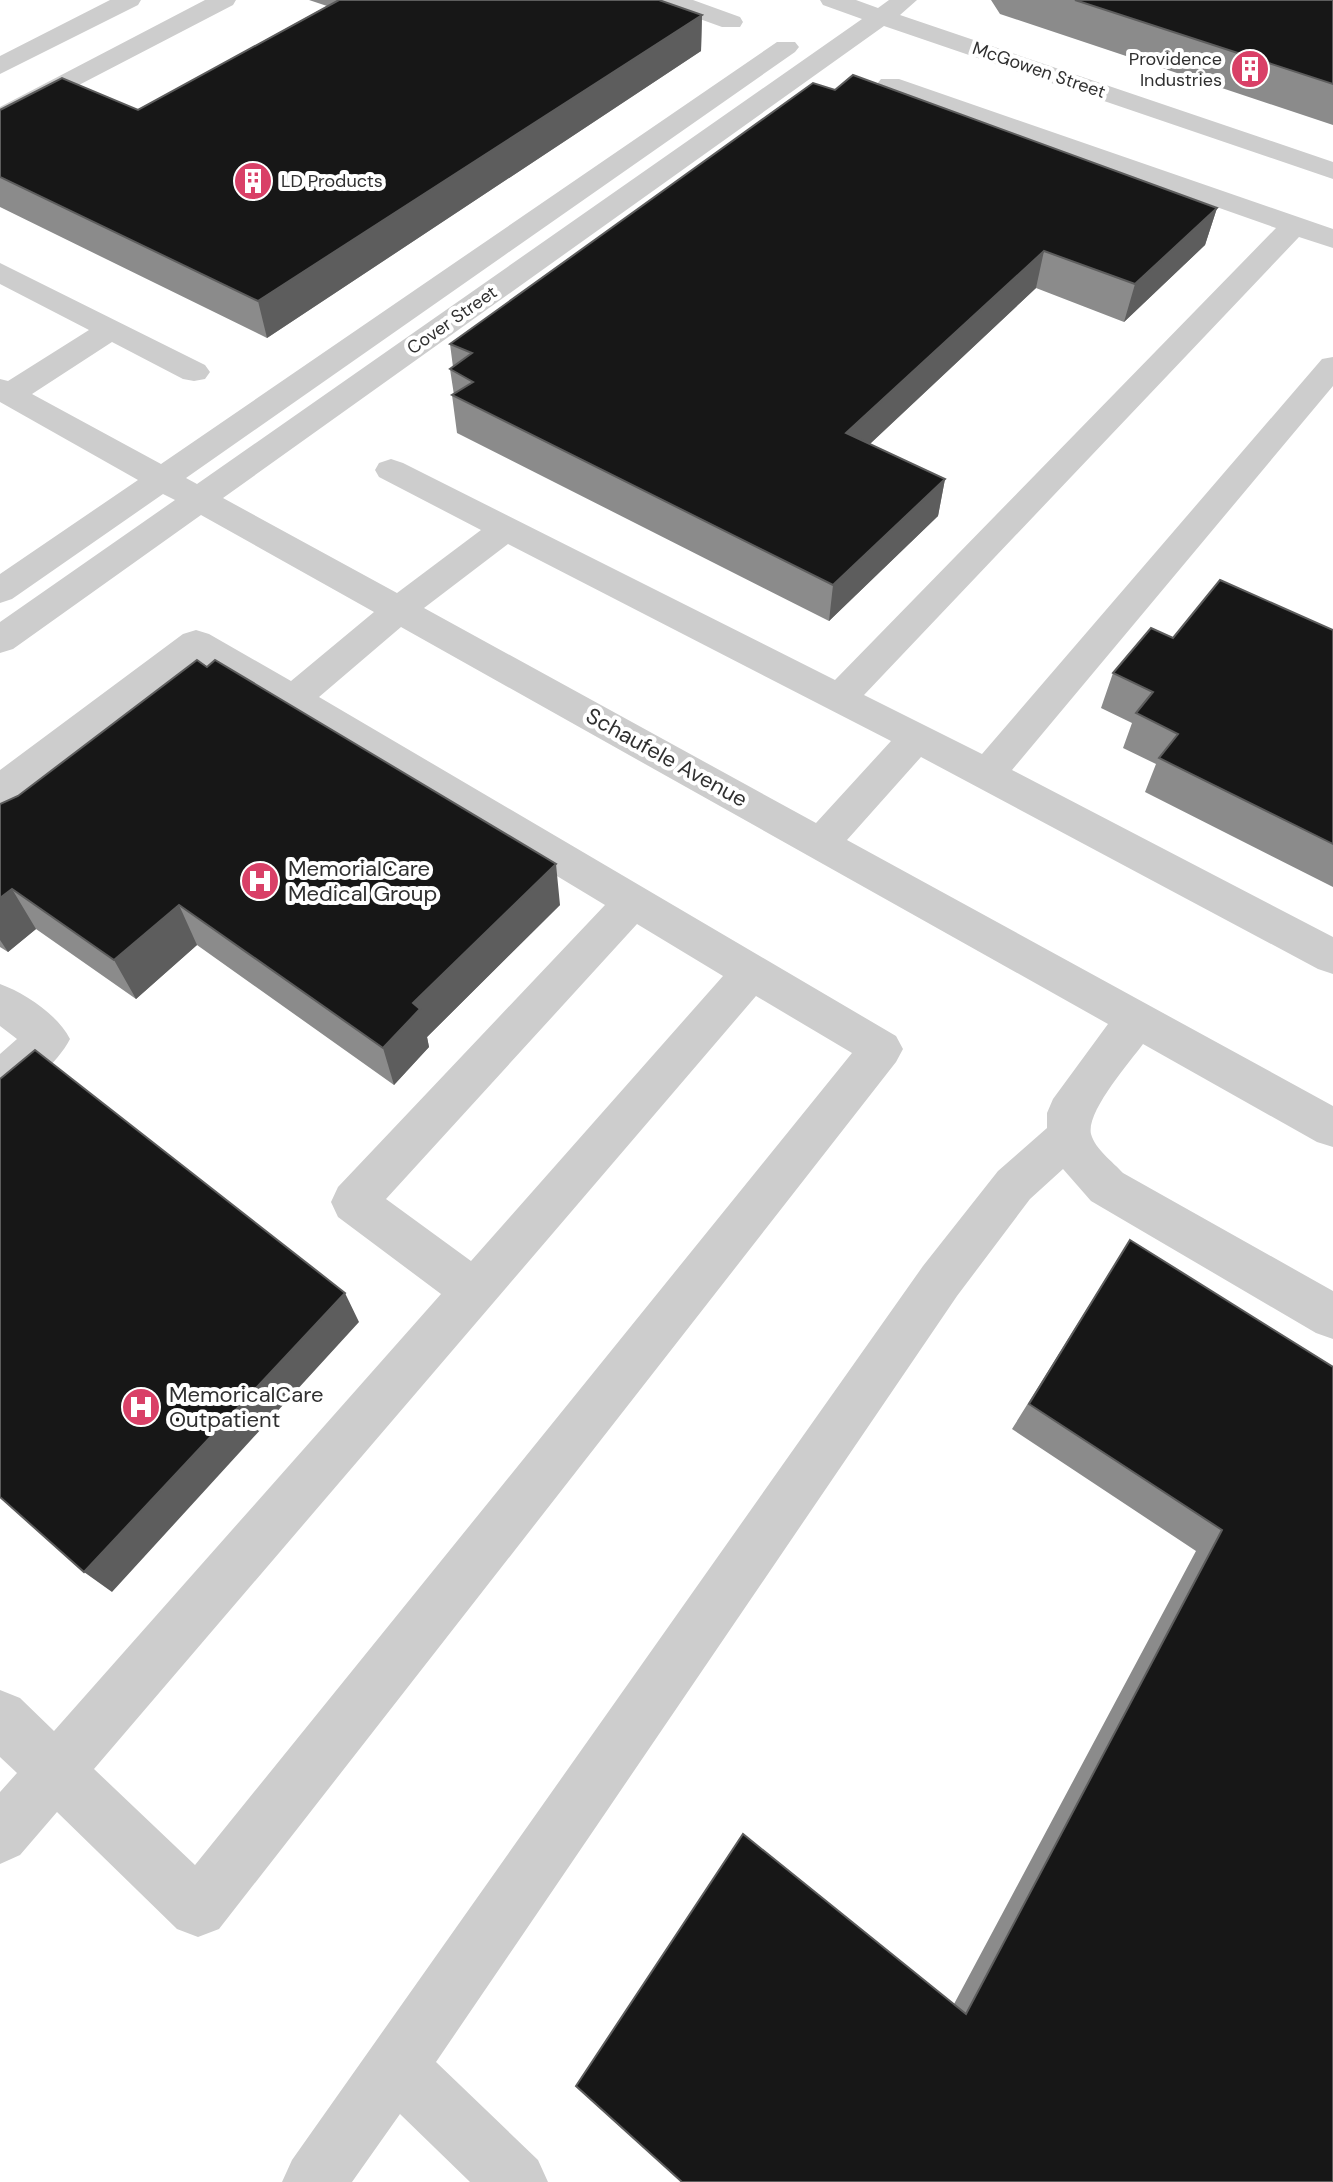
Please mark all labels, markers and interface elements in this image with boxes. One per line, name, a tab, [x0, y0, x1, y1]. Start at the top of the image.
street label: McGowen Street	[969, 36, 1109, 104]
place label: Providence Industries	[1129, 47, 1222, 92]
building icon: Providence Industries	[1229, 48, 1271, 90]
building icon: LD Products	[232, 160, 274, 202]
place label: LD Products	[281, 169, 383, 193]
street label: Cover Street	[402, 280, 502, 360]
street label: Schaufele Avenue	[581, 701, 753, 814]
place label: MemorialCare Medical Group	[288, 854, 437, 908]
hospital icon: MemorialCare Medical Group	[239, 860, 281, 902]
place label: MemoricalCare Outpatient	[169, 1380, 324, 1434]
hospital icon: MemoricalCare Outpatient	[120, 1386, 162, 1428]

